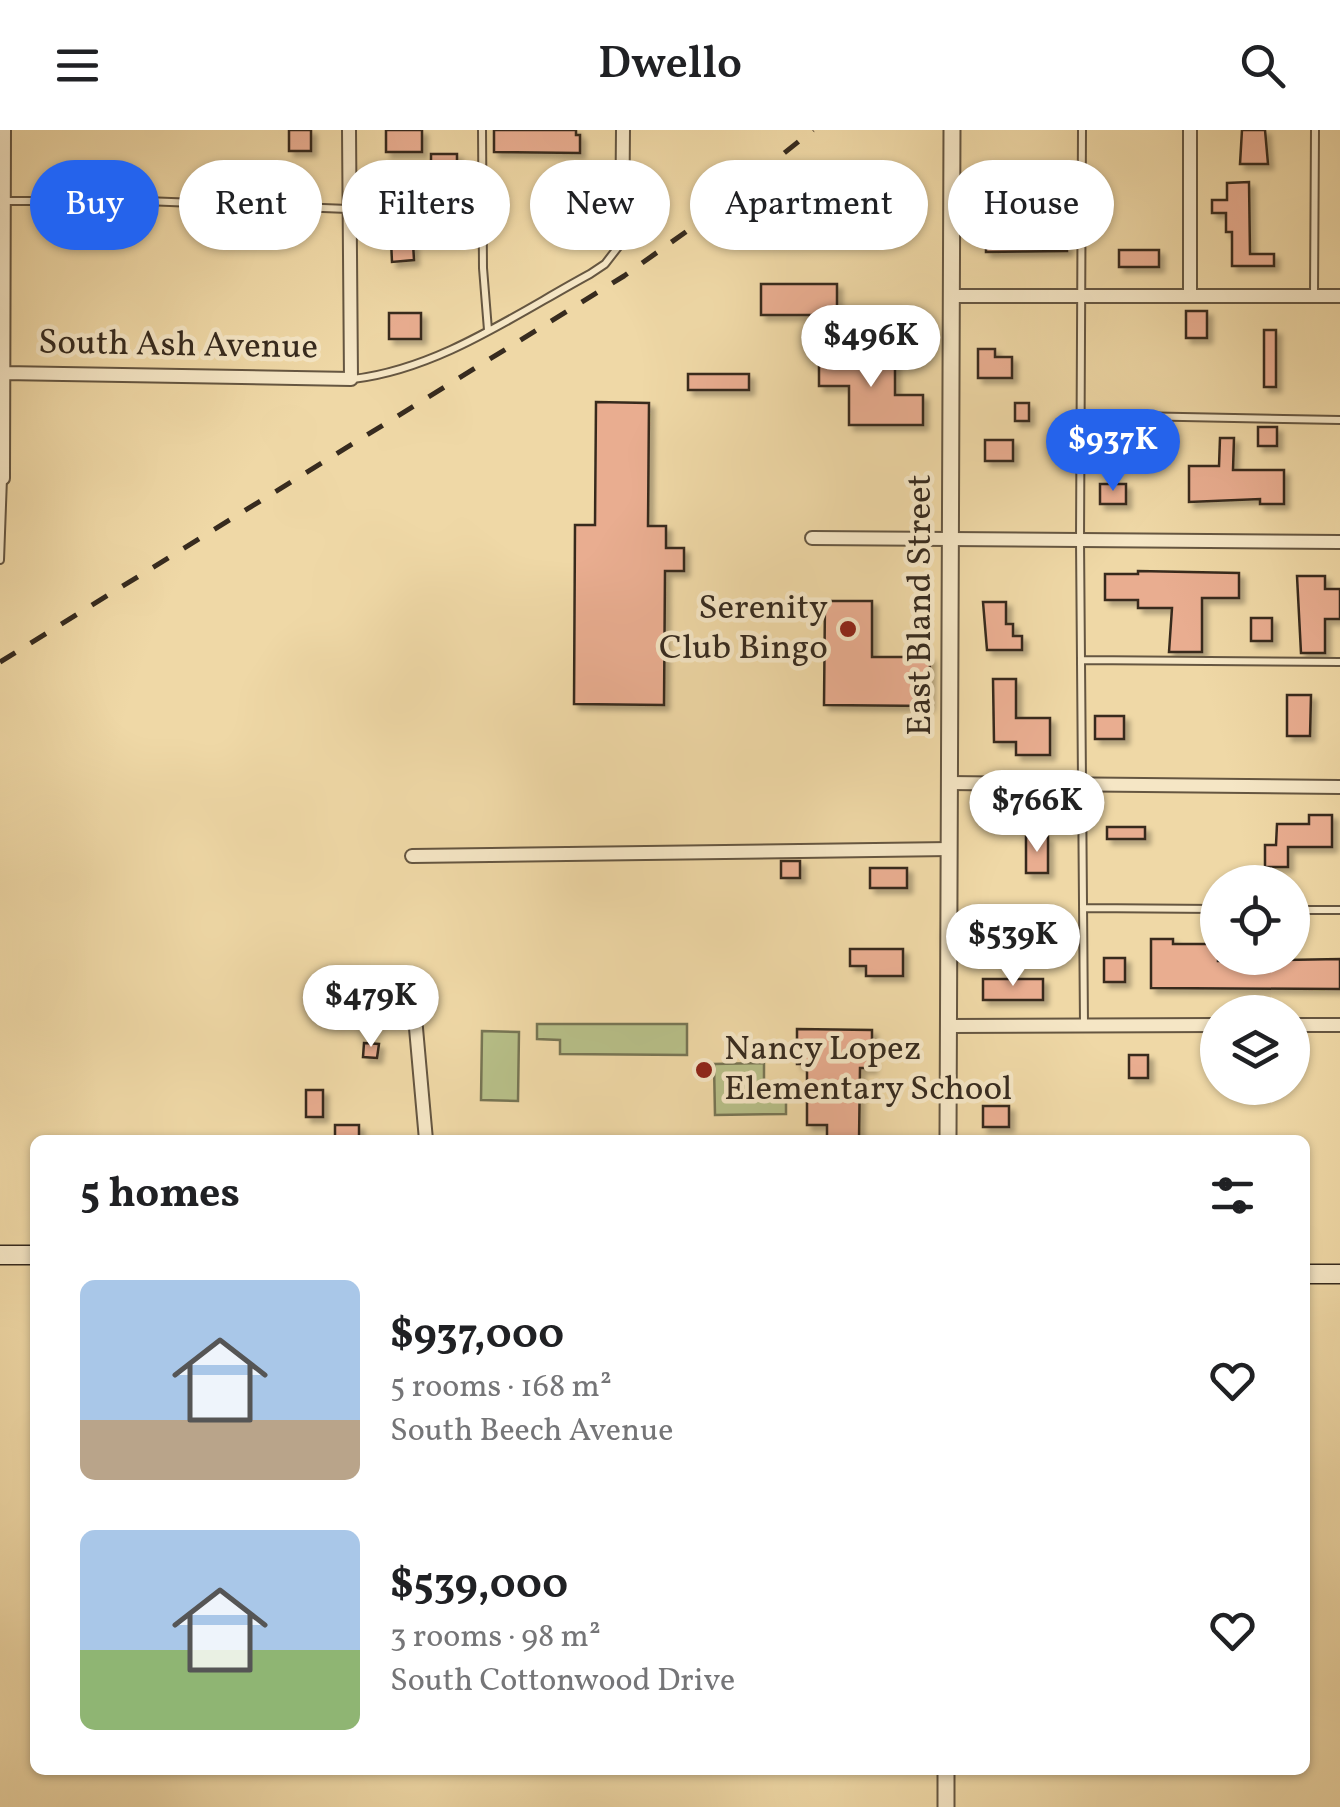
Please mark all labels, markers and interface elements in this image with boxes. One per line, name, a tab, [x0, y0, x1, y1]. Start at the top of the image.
text: Dwello	[598, 34, 742, 97]
icon: menu	[50, 38, 105, 93]
icon: search	[1235, 38, 1290, 93]
chip: Buy	[30, 160, 159, 250]
chip: Rent	[179, 160, 322, 250]
chip: Filters	[342, 160, 510, 250]
chip: New	[530, 160, 670, 250]
chip: Apartment	[690, 160, 928, 250]
chip: House	[948, 160, 1114, 250]
pin: $496K	[801, 305, 941, 390]
text: $496K	[823, 315, 919, 359]
street label: South Ash Avenue	[38, 320, 318, 372]
pin: $937K	[1043, 409, 1183, 494]
text: $937K	[1068, 419, 1158, 463]
street label: East Bland Street	[897, 474, 945, 736]
place label: Serenity Club Bingo	[659, 585, 828, 673]
marker: Serenity Club Bingo	[837, 618, 859, 640]
pin: $766K	[967, 770, 1107, 855]
text: $766K	[991, 780, 1083, 824]
map controls	[1200, 865, 1310, 1105]
button: locate	[1200, 865, 1310, 975]
pin: $539K	[943, 904, 1083, 989]
text: $539K	[968, 914, 1058, 958]
pin: $479K	[301, 965, 441, 1050]
text: $479K	[325, 975, 417, 1019]
button: layers	[1200, 995, 1310, 1105]
place label: Nancy Lopez Elementary School	[724, 1026, 1012, 1114]
marker: Nancy Lopez Elementary School	[693, 1059, 715, 1081]
text: 5 homes	[80, 1166, 240, 1225]
icon: filters	[1205, 1168, 1260, 1223]
text: $937,000	[390, 1307, 564, 1366]
icon: home	[160, 1320, 280, 1440]
icon: heart	[1205, 1353, 1260, 1408]
text: 5 rooms · 168 m²	[390, 1366, 612, 1410]
text: South Beech Avenue	[390, 1410, 673, 1454]
text: $539,000	[390, 1557, 568, 1616]
icon: home	[160, 1570, 280, 1690]
icon: heart	[1205, 1603, 1260, 1658]
text: 3 rooms · 98 m²	[390, 1616, 601, 1660]
text: South Cottonwood Drive	[390, 1660, 735, 1704]

